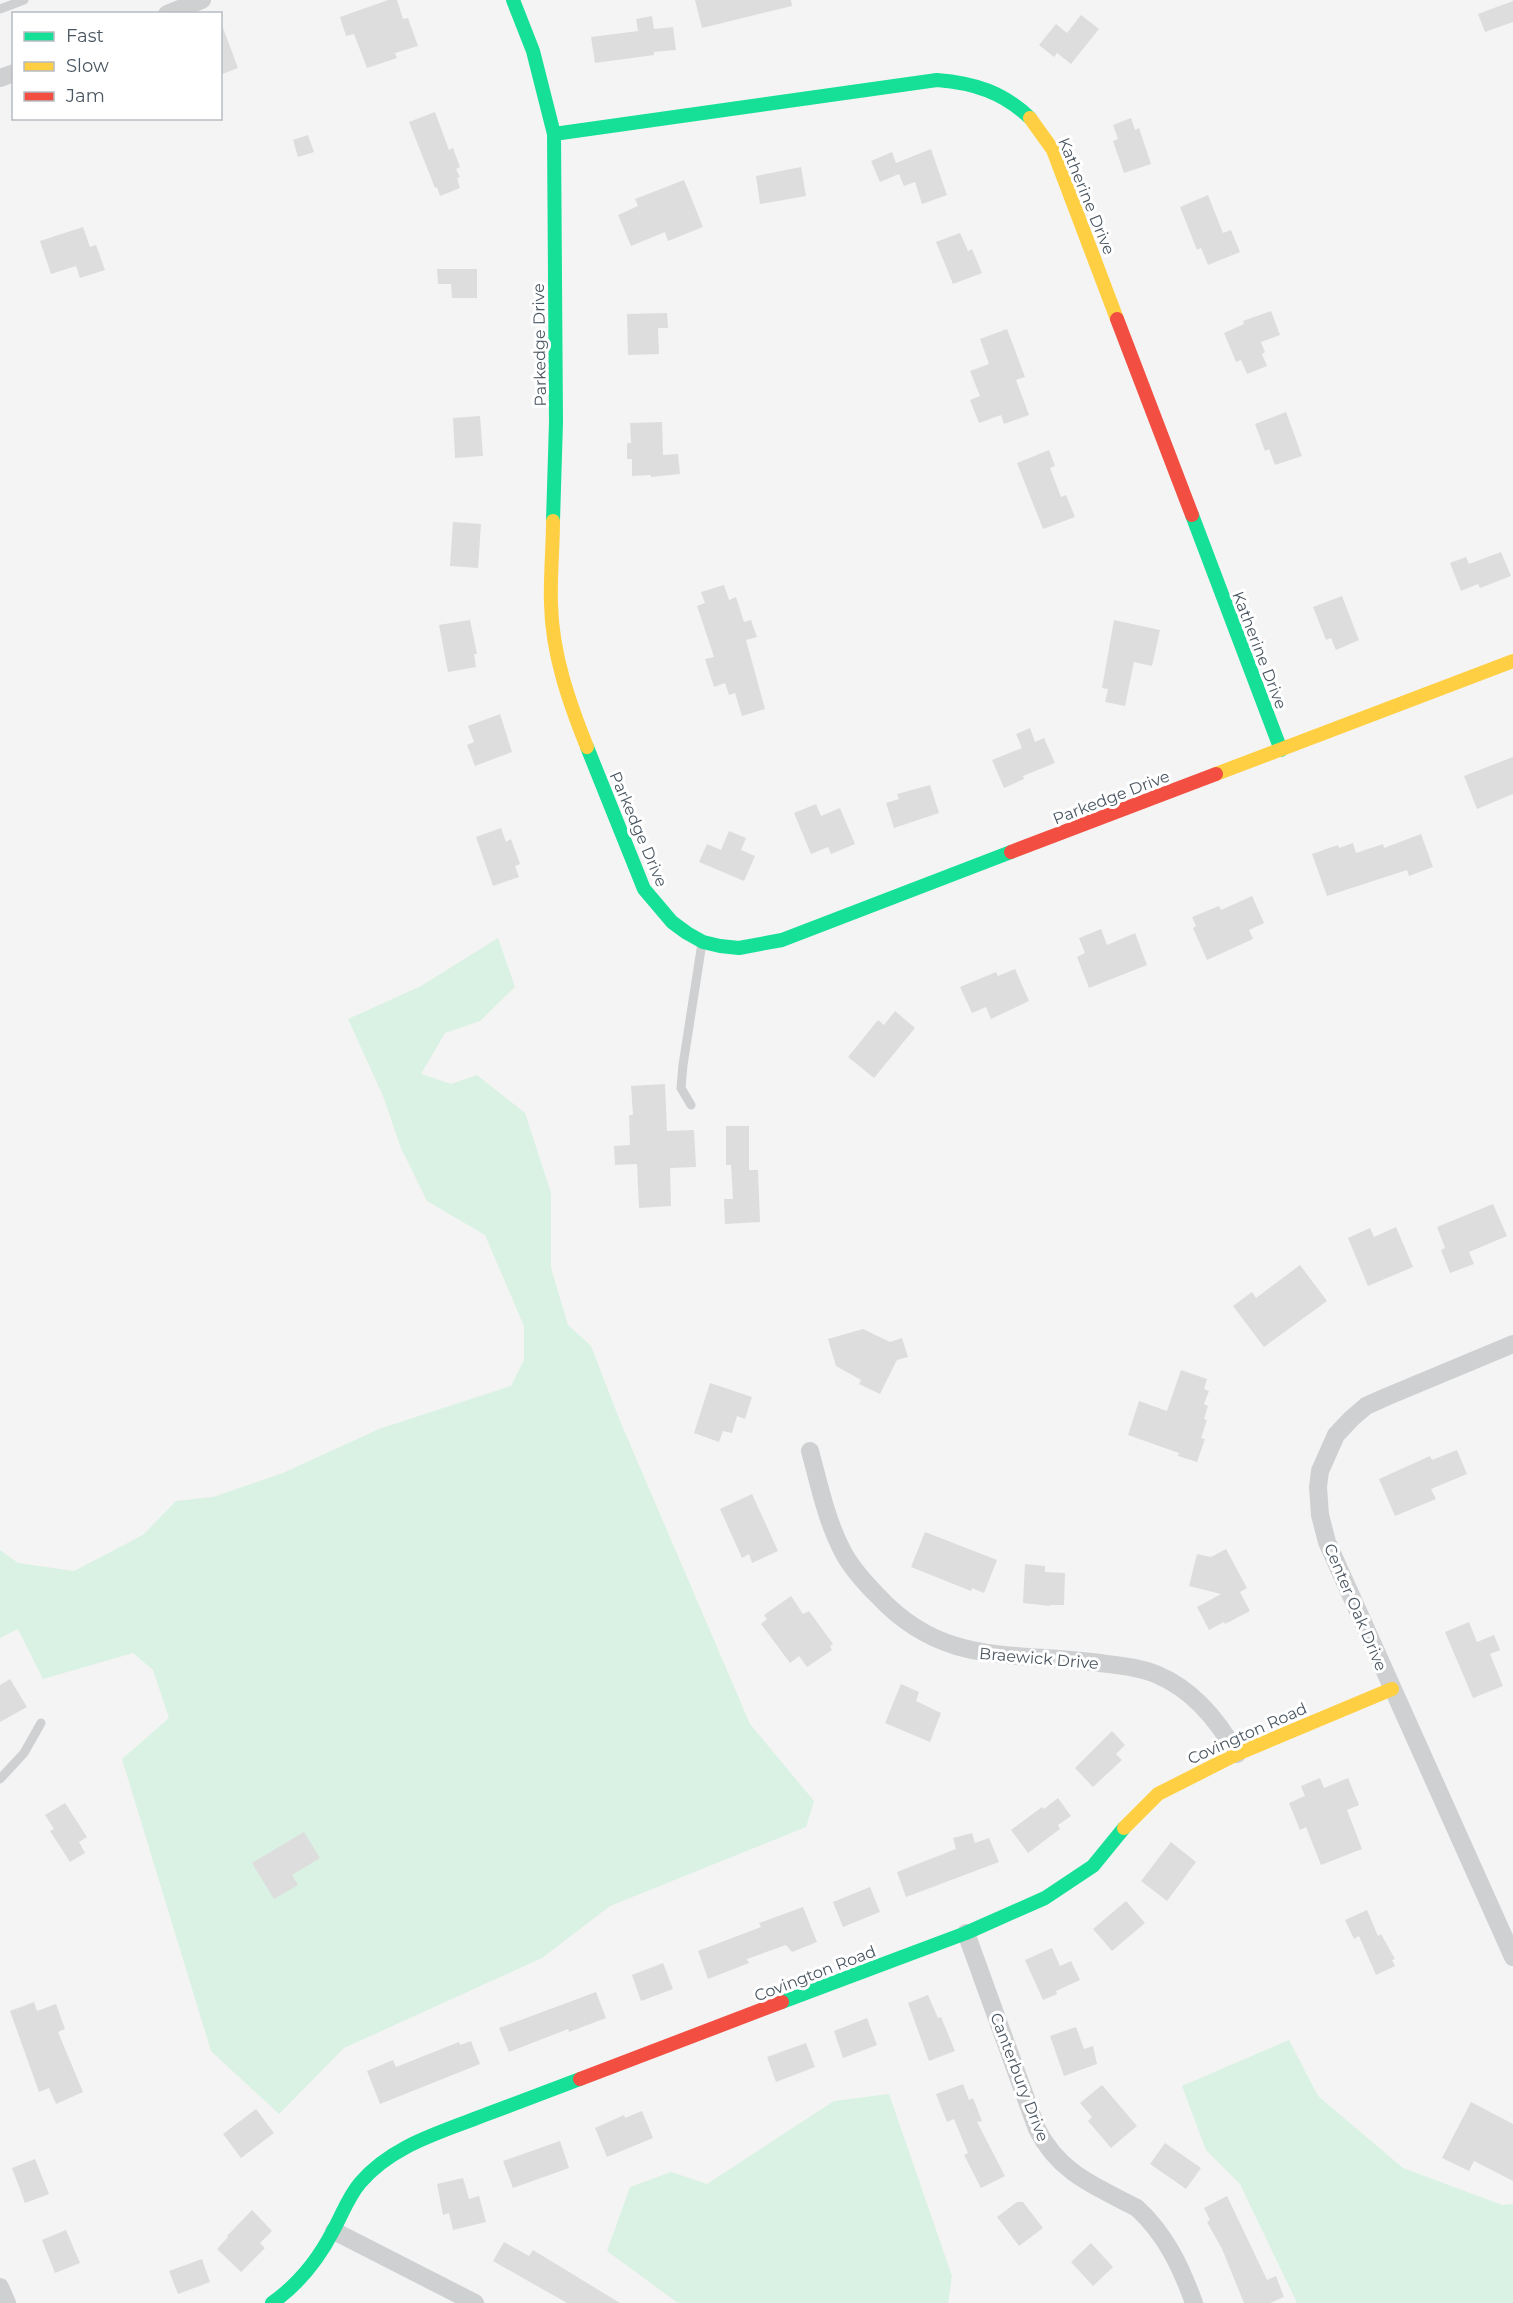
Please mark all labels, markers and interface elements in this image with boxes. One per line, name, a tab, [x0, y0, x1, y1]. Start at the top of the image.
legend	[12, 12, 222, 120]
text: Fast	[66, 25, 104, 47]
text: Slow	[66, 55, 109, 77]
text: Jam	[65, 85, 105, 107]
street label: Katherine Drive	[1054, 135, 1119, 258]
street label: Parkedge Drive	[529, 283, 550, 407]
street label: Katherine Drive	[1228, 589, 1291, 712]
street label: Parkedge Drive	[1050, 766, 1172, 828]
street label: Parkedge Drive	[606, 769, 671, 890]
street label: Center Oak Drive	[1320, 1541, 1391, 1674]
street label: Braewick Drive	[979, 1644, 1099, 1673]
street label: Covington Road	[1185, 1699, 1310, 1768]
street label: Covington Road	[752, 1942, 879, 2005]
street label: Canterbury Drive	[986, 2010, 1053, 2144]

